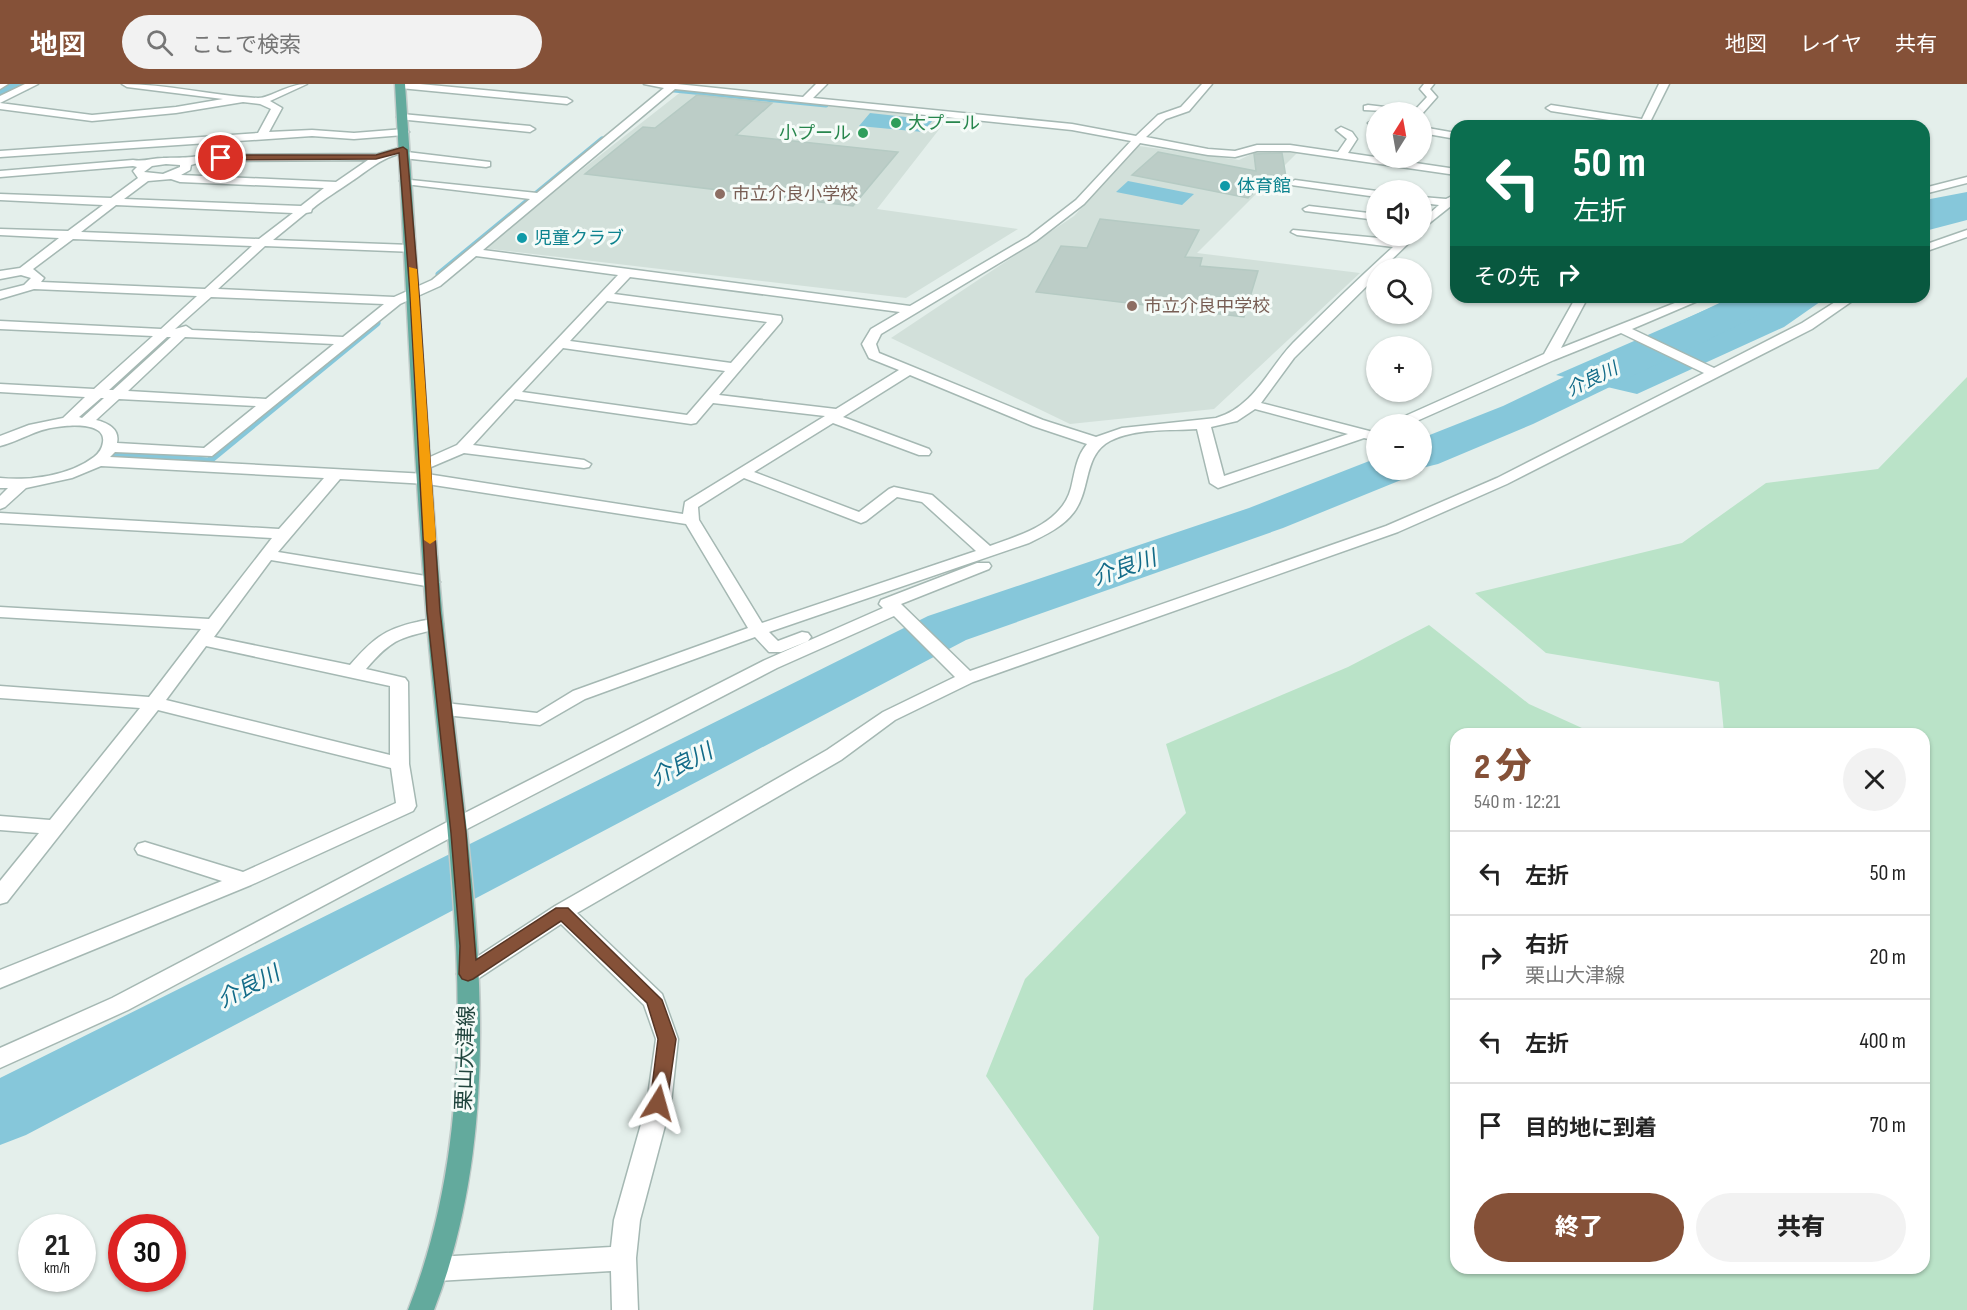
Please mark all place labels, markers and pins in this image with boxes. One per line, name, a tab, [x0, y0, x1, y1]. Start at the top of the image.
place label: 大プール	[908, 113, 980, 134]
marker: 大プール	[889, 116, 903, 130]
place label: 小プール	[779, 123, 851, 144]
marker: 小プール	[856, 126, 870, 140]
pin	[195, 132, 246, 183]
place label: 体育館	[1237, 176, 1291, 197]
marker: 体育館	[1218, 179, 1232, 193]
place label: 市立介良小学校	[732, 184, 858, 205]
marker: 市立介良小学校	[713, 187, 727, 201]
place label: 児童クラブ	[534, 228, 624, 249]
marker: 児童クラブ	[515, 231, 529, 245]
place label: 市立介良中学校	[1144, 296, 1270, 317]
marker: 市立介良中学校	[1125, 299, 1139, 313]

